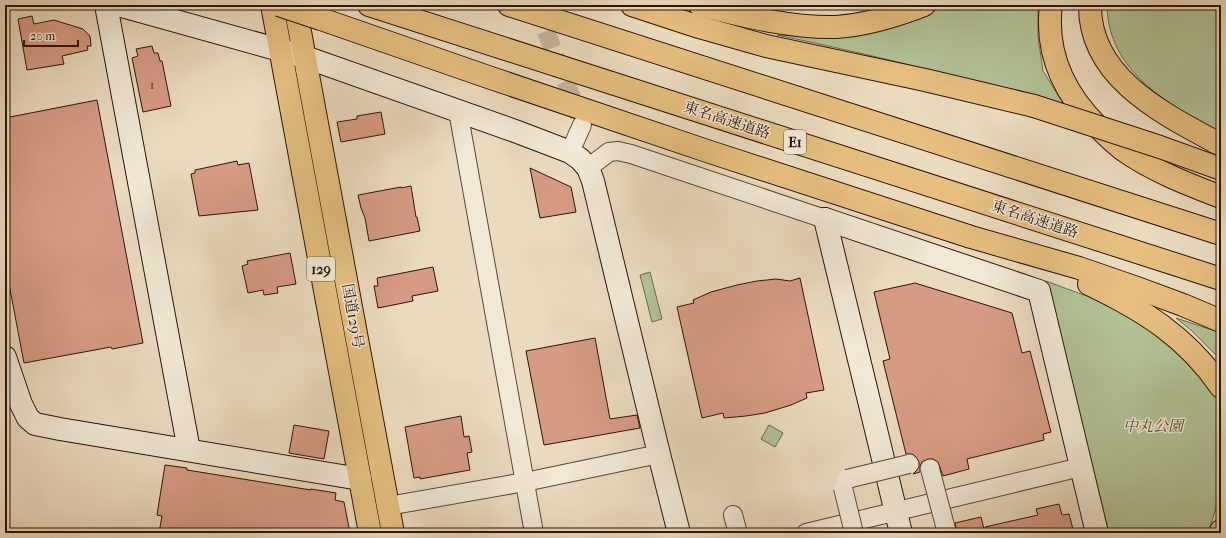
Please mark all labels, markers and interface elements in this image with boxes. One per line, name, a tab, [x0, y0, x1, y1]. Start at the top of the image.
scale bar	[24, 22, 78, 48]
text: 20 m	[30, 29, 55, 43]
house number: 1	[150, 77, 154, 92]
street label: 東名高速道路	[681, 98, 773, 142]
road number: E1	[784, 130, 806, 154]
street label: 東名高速道路	[989, 197, 1081, 241]
road number: 129	[307, 257, 335, 281]
street label: 国道129号	[338, 282, 368, 350]
park label: 中丸公園	[1123, 417, 1186, 435]

